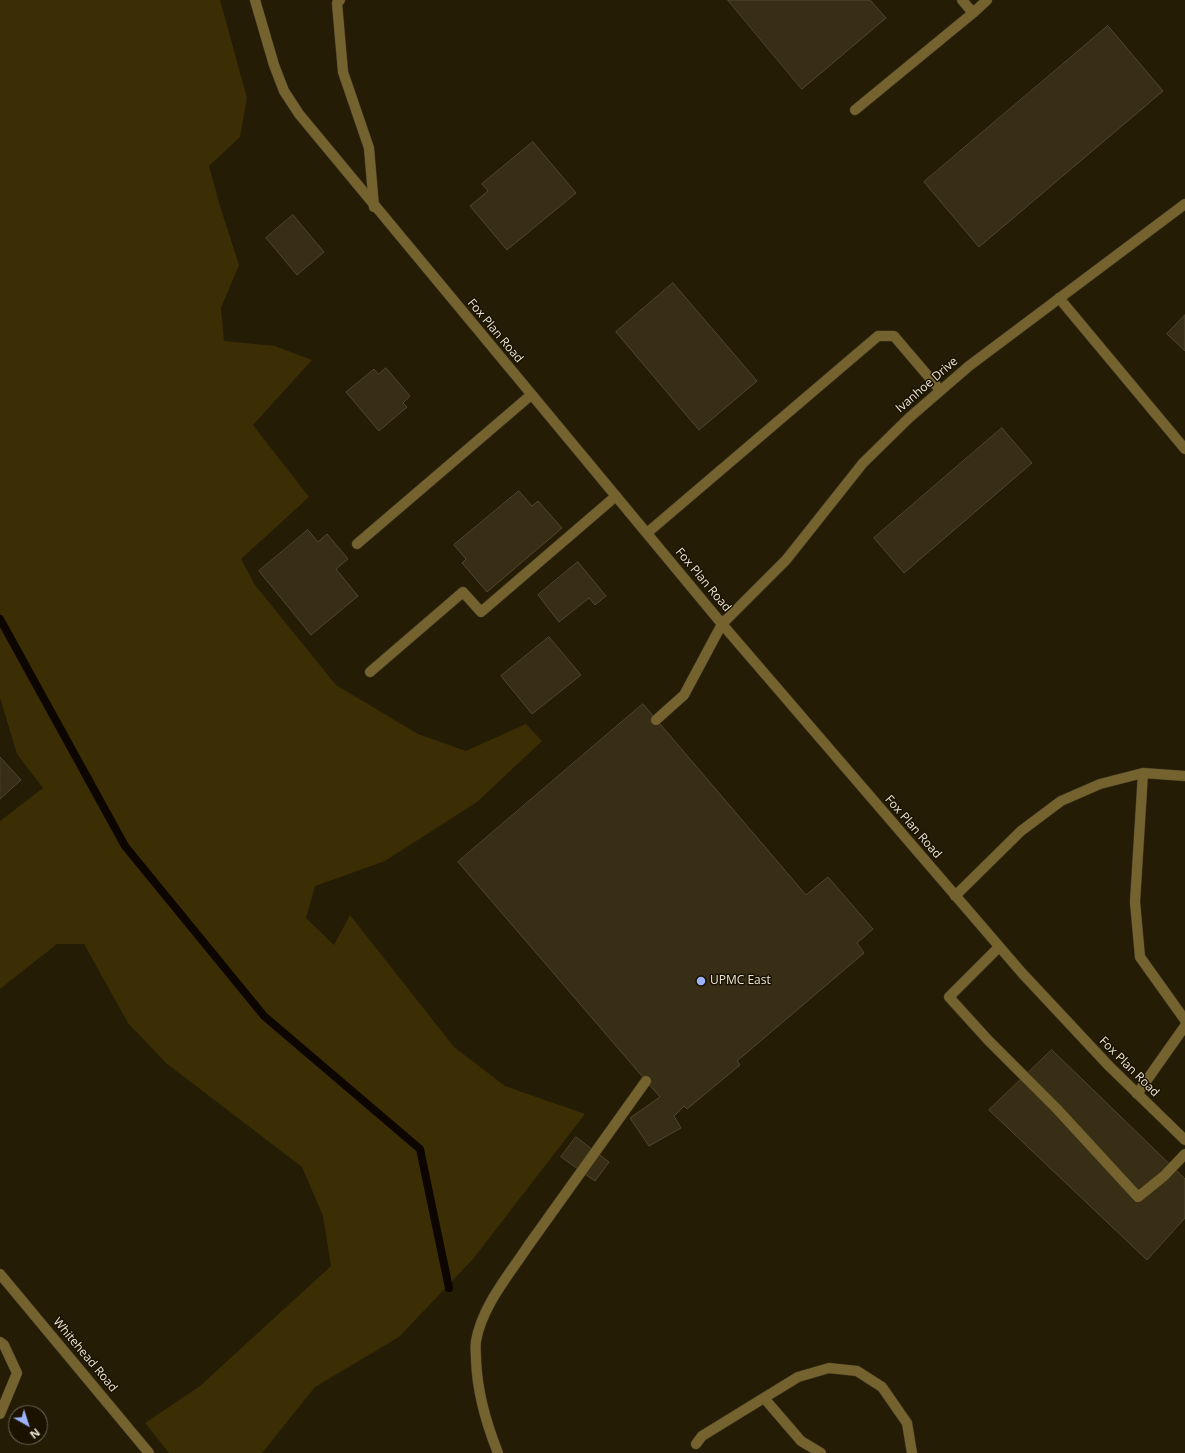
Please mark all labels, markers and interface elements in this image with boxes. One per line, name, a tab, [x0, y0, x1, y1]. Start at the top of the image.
street label: Fox Plan Road	[464, 296, 526, 366]
street label: Ivanhoe Drive	[893, 354, 961, 416]
street label: Fox Plan Road	[672, 545, 734, 615]
street label: Fox Plan Road	[882, 793, 944, 861]
place label: UPMC East	[710, 974, 771, 988]
marker: UPMC East	[695, 975, 707, 987]
street label: Fox Plan Road	[1096, 1034, 1162, 1100]
street label: Whitehead Road	[50, 1315, 120, 1395]
north arrow	[8, 1405, 48, 1445]
text: N	[27, 1425, 43, 1443]

